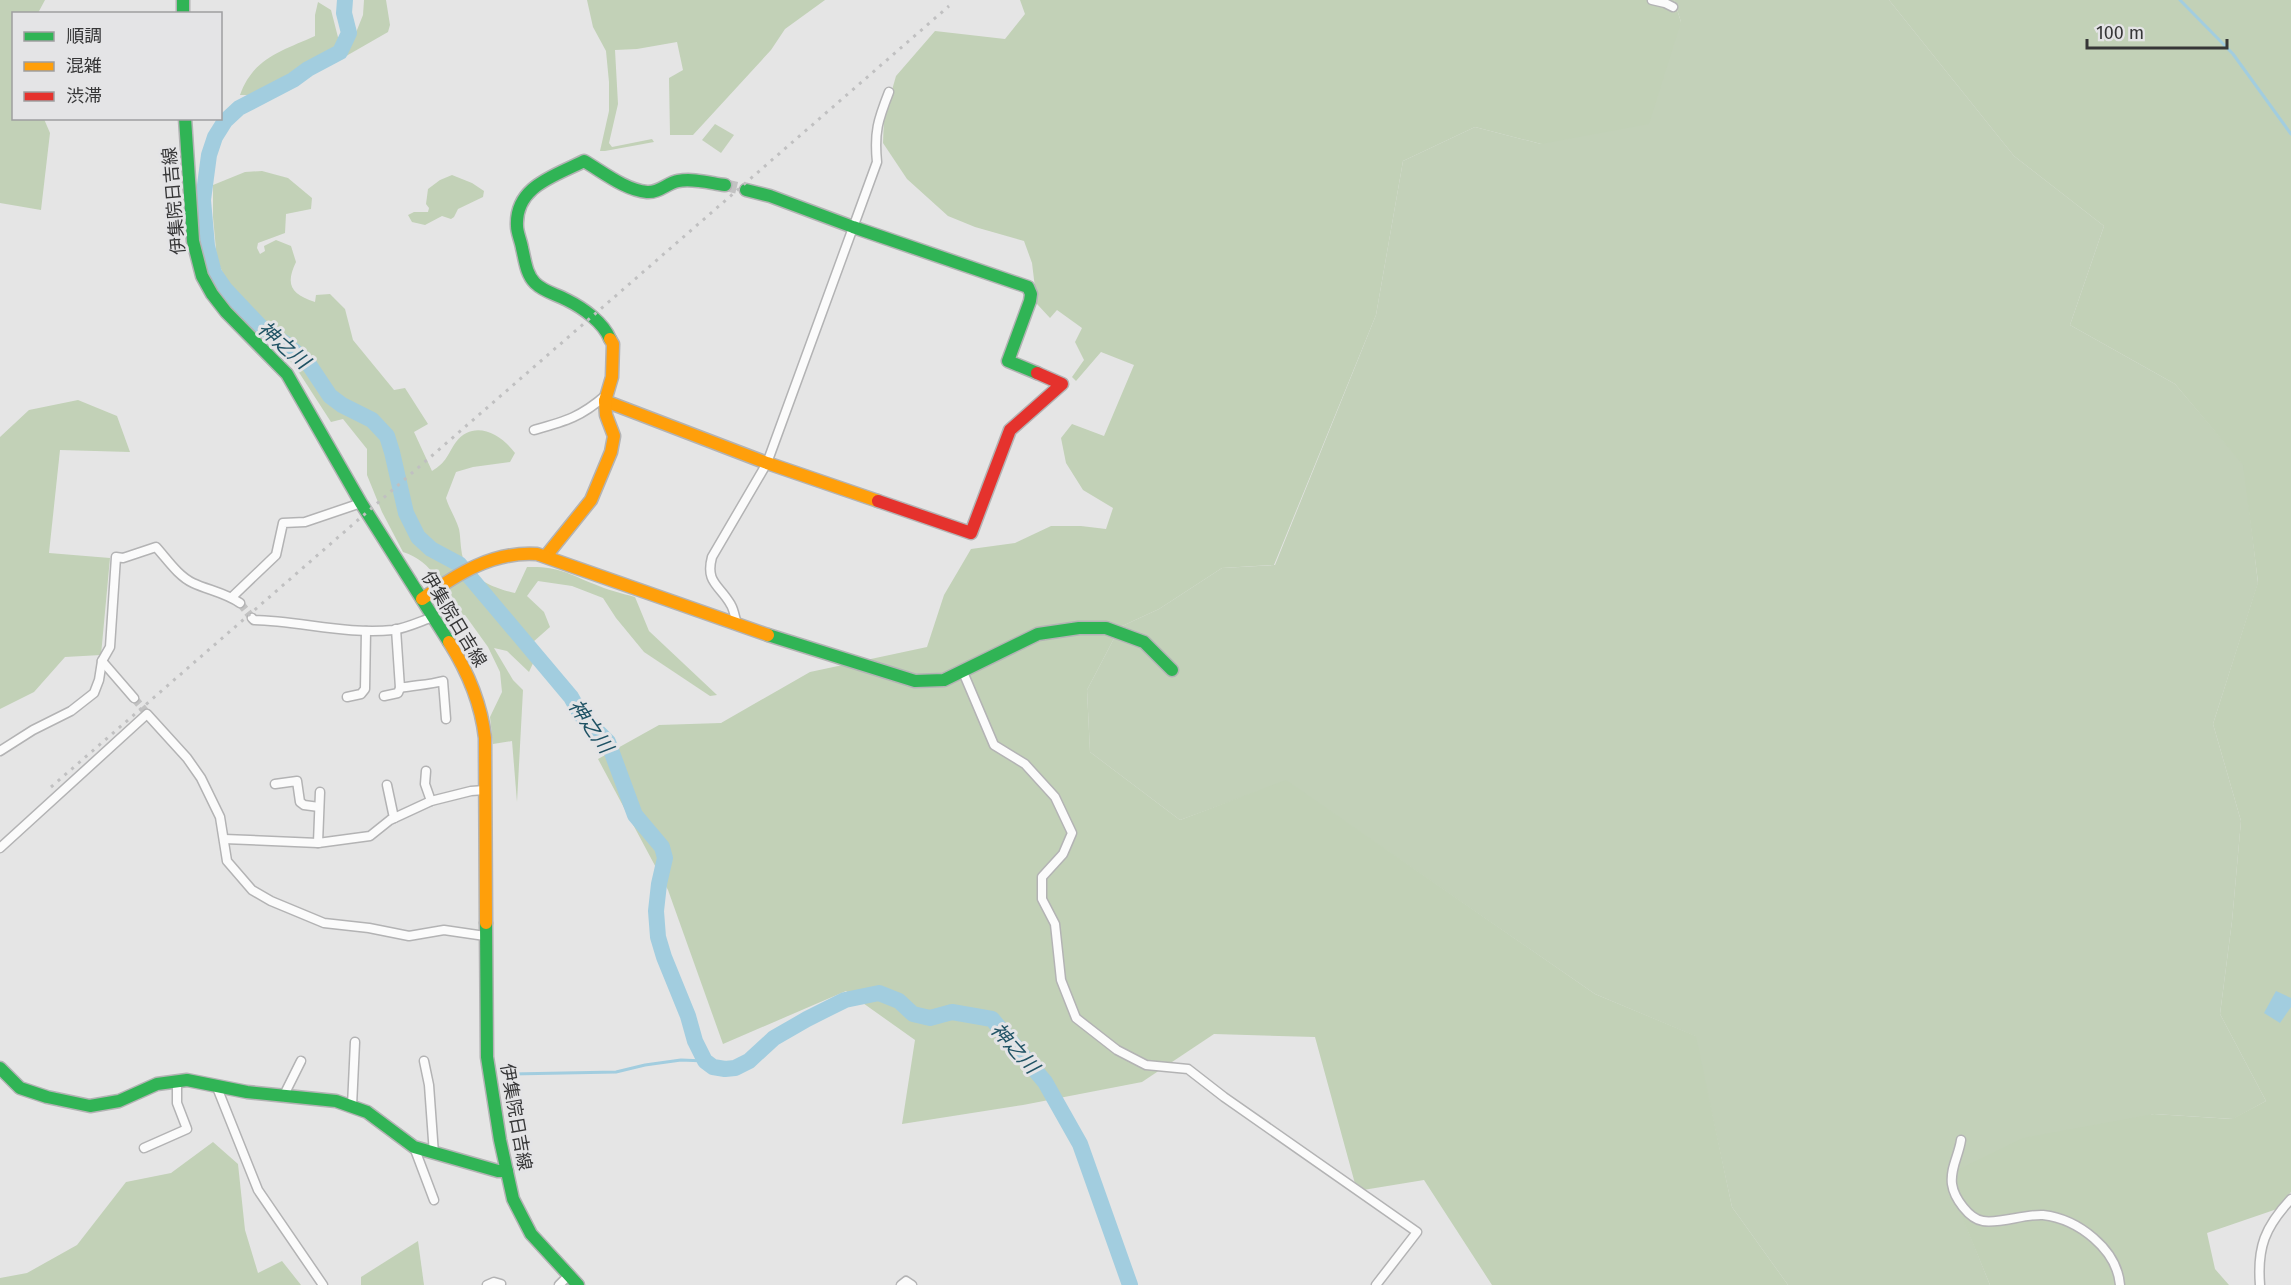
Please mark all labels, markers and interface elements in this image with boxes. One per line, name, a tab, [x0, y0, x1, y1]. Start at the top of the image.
legend	[12, 12, 222, 120]
scale bar	[2087, 12, 2226, 50]
text: 100 m	[2096, 22, 2144, 44]
text: 順調	[66, 25, 102, 47]
text: 混雑	[66, 55, 102, 77]
text: 渋滞	[66, 85, 102, 107]
street label: 伊集院日吉線	[158, 146, 190, 256]
water label: 神之川	[253, 316, 316, 375]
street label: 伊集院日吉線	[417, 567, 491, 671]
water label: 神之川	[564, 695, 619, 759]
water label: 神之川	[986, 1018, 1045, 1080]
street label: 伊集院日吉線	[496, 1062, 536, 1172]

